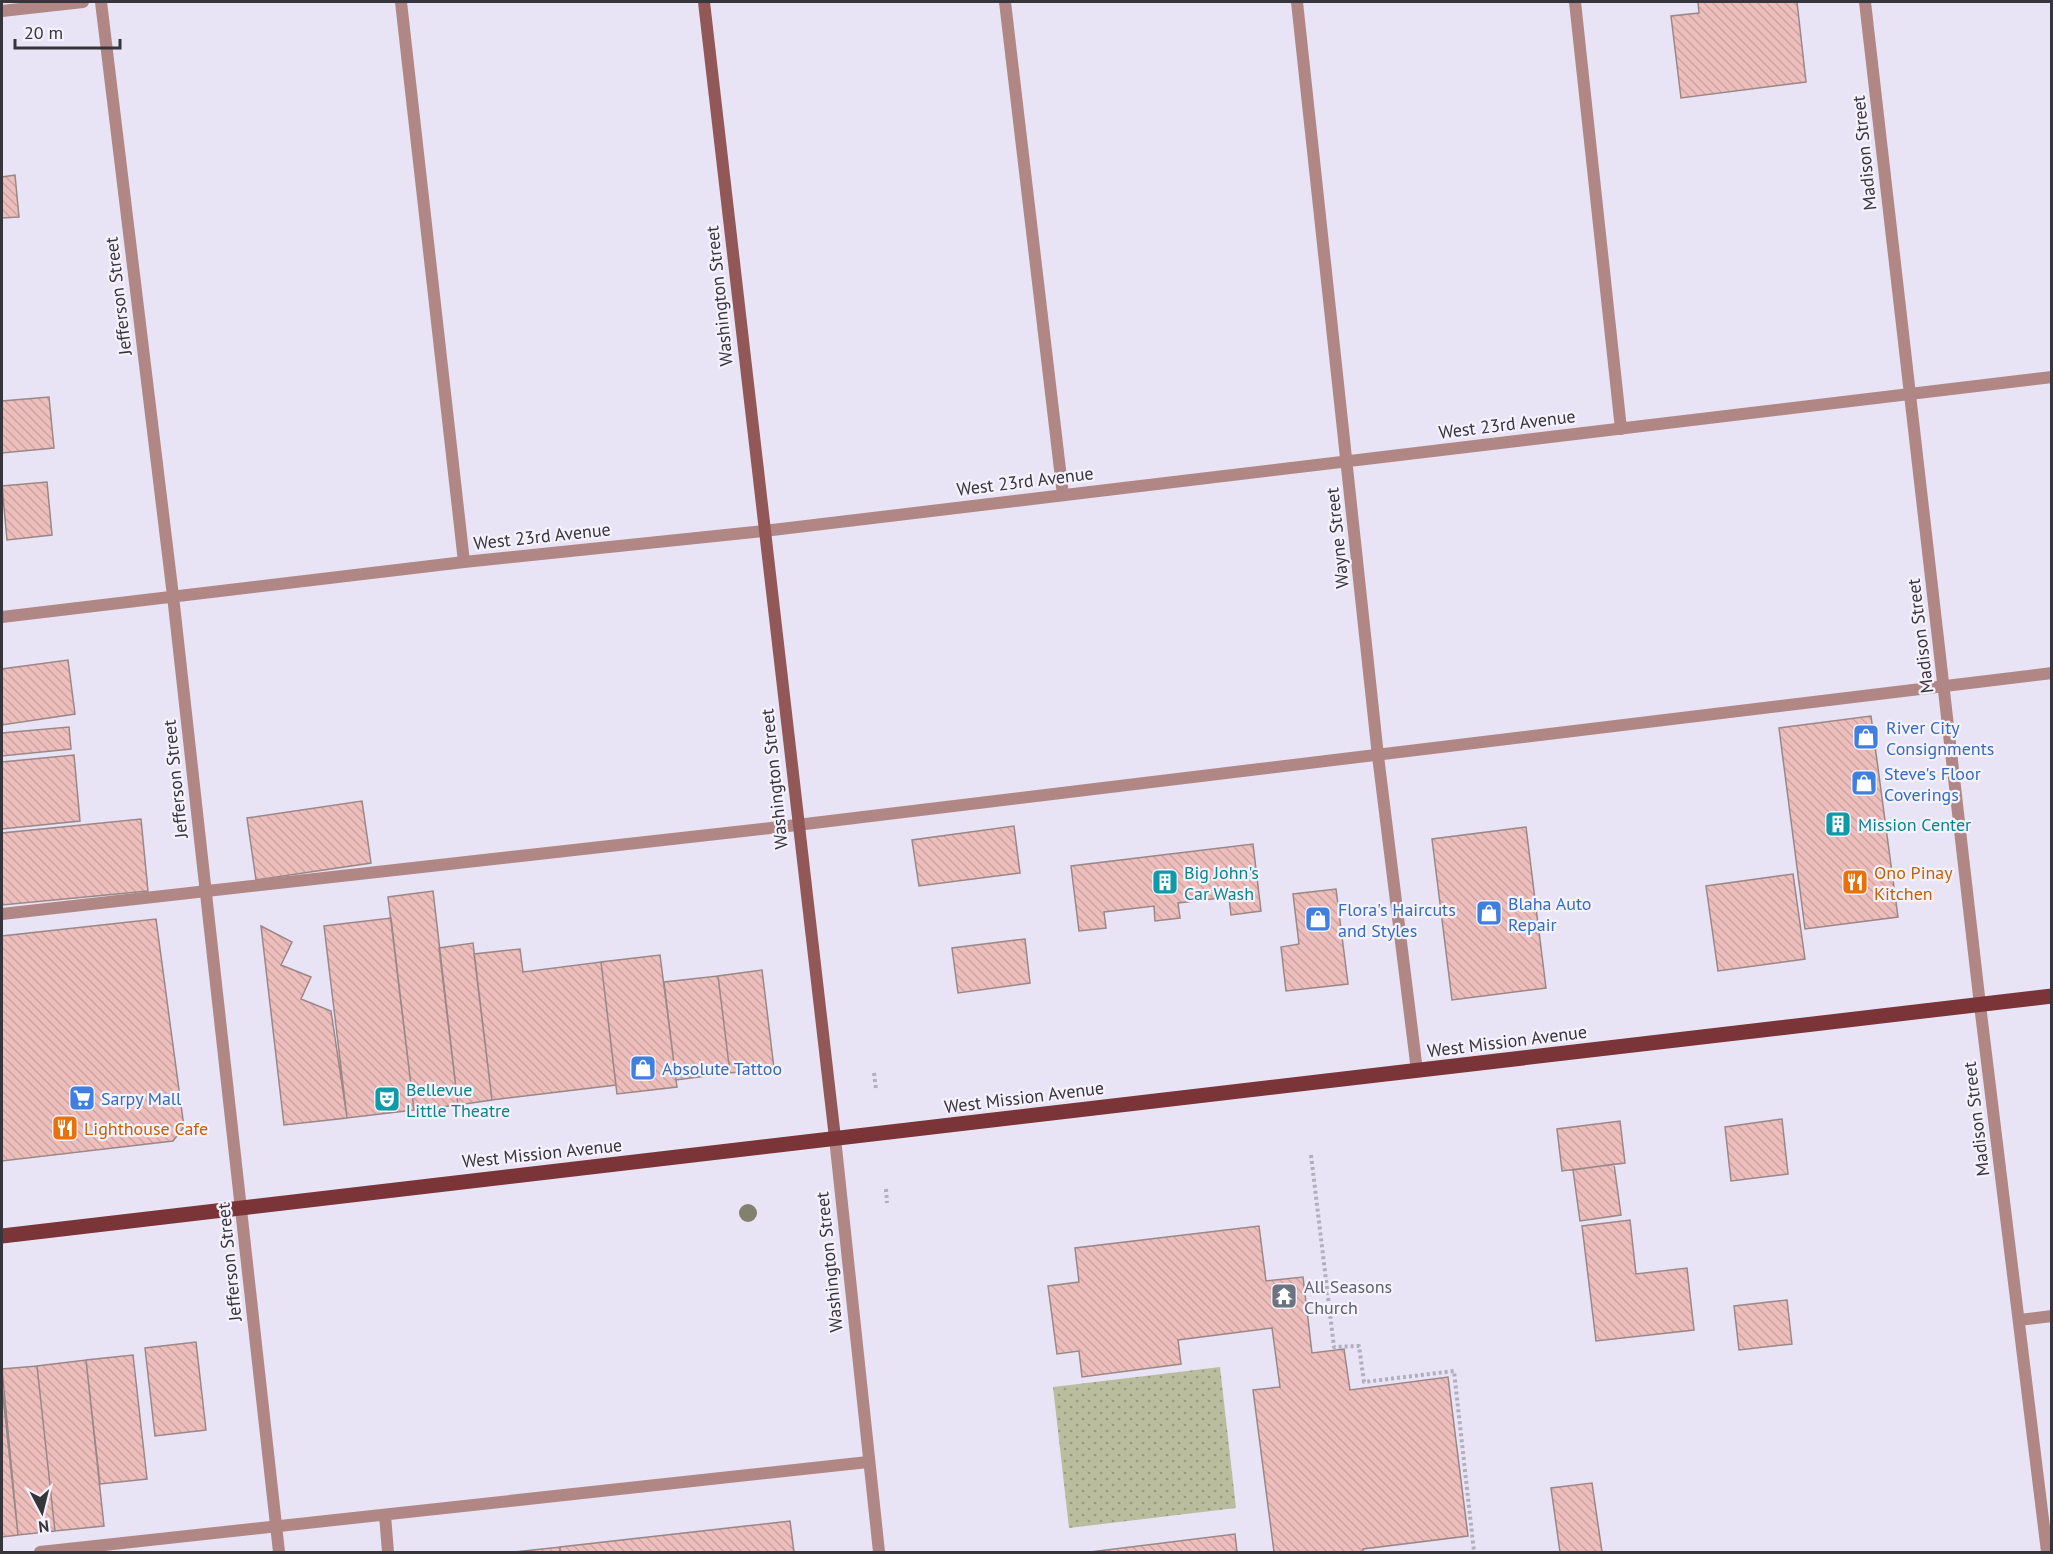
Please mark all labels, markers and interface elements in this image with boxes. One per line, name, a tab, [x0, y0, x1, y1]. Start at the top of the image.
scale bar	[15, 12, 120, 50]
text: 20 m	[24, 21, 63, 44]
street label: Madison Street	[1847, 94, 1881, 212]
street label: Washington Street	[700, 225, 738, 367]
street label: Jefferson Street	[99, 236, 137, 357]
street label: West 23rd Avenue	[1437, 404, 1577, 444]
street label: West 23rd Avenue	[955, 461, 1095, 501]
street label: Wayne Street	[1320, 486, 1354, 590]
street label: West 23rd Avenue	[472, 517, 612, 555]
street label: Madison Street	[1902, 577, 1938, 695]
street label: Washington Street	[755, 708, 793, 850]
place label: River City Consignments	[1886, 716, 1994, 760]
street label: Jefferson Street	[157, 719, 193, 840]
shop icon: River City Consignments	[1851, 722, 1881, 752]
place label: Steve's Floor Coverings	[1884, 762, 1981, 806]
shop icon: Steve's Floor Coverings	[1849, 768, 1879, 798]
building icon: Mission Center	[1823, 809, 1853, 839]
place label: Mission Center	[1858, 813, 1971, 836]
place label: Big John's Car Wash	[1184, 861, 1259, 905]
place label: Ono Pinay Kitchen	[1874, 861, 1953, 905]
building icon: Big John's Car Wash	[1150, 867, 1180, 897]
restaurant icon: Ono Pinay Kitchen	[1840, 867, 1870, 897]
place label: Blaha Auto Repair	[1508, 892, 1591, 936]
place label: Flora's Haircuts and Styles	[1338, 898, 1456, 942]
shop icon: Blaha Auto Repair	[1474, 898, 1504, 928]
shop icon: Flora's Haircuts and Styles	[1303, 904, 1333, 934]
street label: West Mission Avenue	[1426, 1020, 1588, 1062]
shop icon: Absolute Tattoo	[628, 1053, 658, 1083]
place label: Absolute Tattoo	[662, 1057, 782, 1080]
street label: Madison Street	[1958, 1060, 1994, 1178]
street label: West Mission Avenue	[943, 1076, 1105, 1118]
place label: Bellevue Little Theatre	[406, 1078, 510, 1122]
supermarket icon: Sarpy Mall	[67, 1083, 97, 1113]
theatre icon: Bellevue Little Theatre	[372, 1084, 402, 1114]
place label: Sarpy Mall	[101, 1087, 182, 1110]
restaurant icon: Lighthouse Cafe	[50, 1113, 80, 1143]
place label: Lighthouse Cafe	[84, 1117, 208, 1140]
street label: West Mission Avenue	[461, 1133, 623, 1173]
street label: Washington Street	[810, 1191, 848, 1333]
street label: Jefferson Street	[211, 1202, 247, 1323]
place label: All Seasons Church	[1304, 1275, 1392, 1319]
temple icon: All Seasons Church	[1269, 1281, 1299, 1311]
north arrow	[12, 1482, 72, 1542]
text: N	[37, 1516, 50, 1537]

